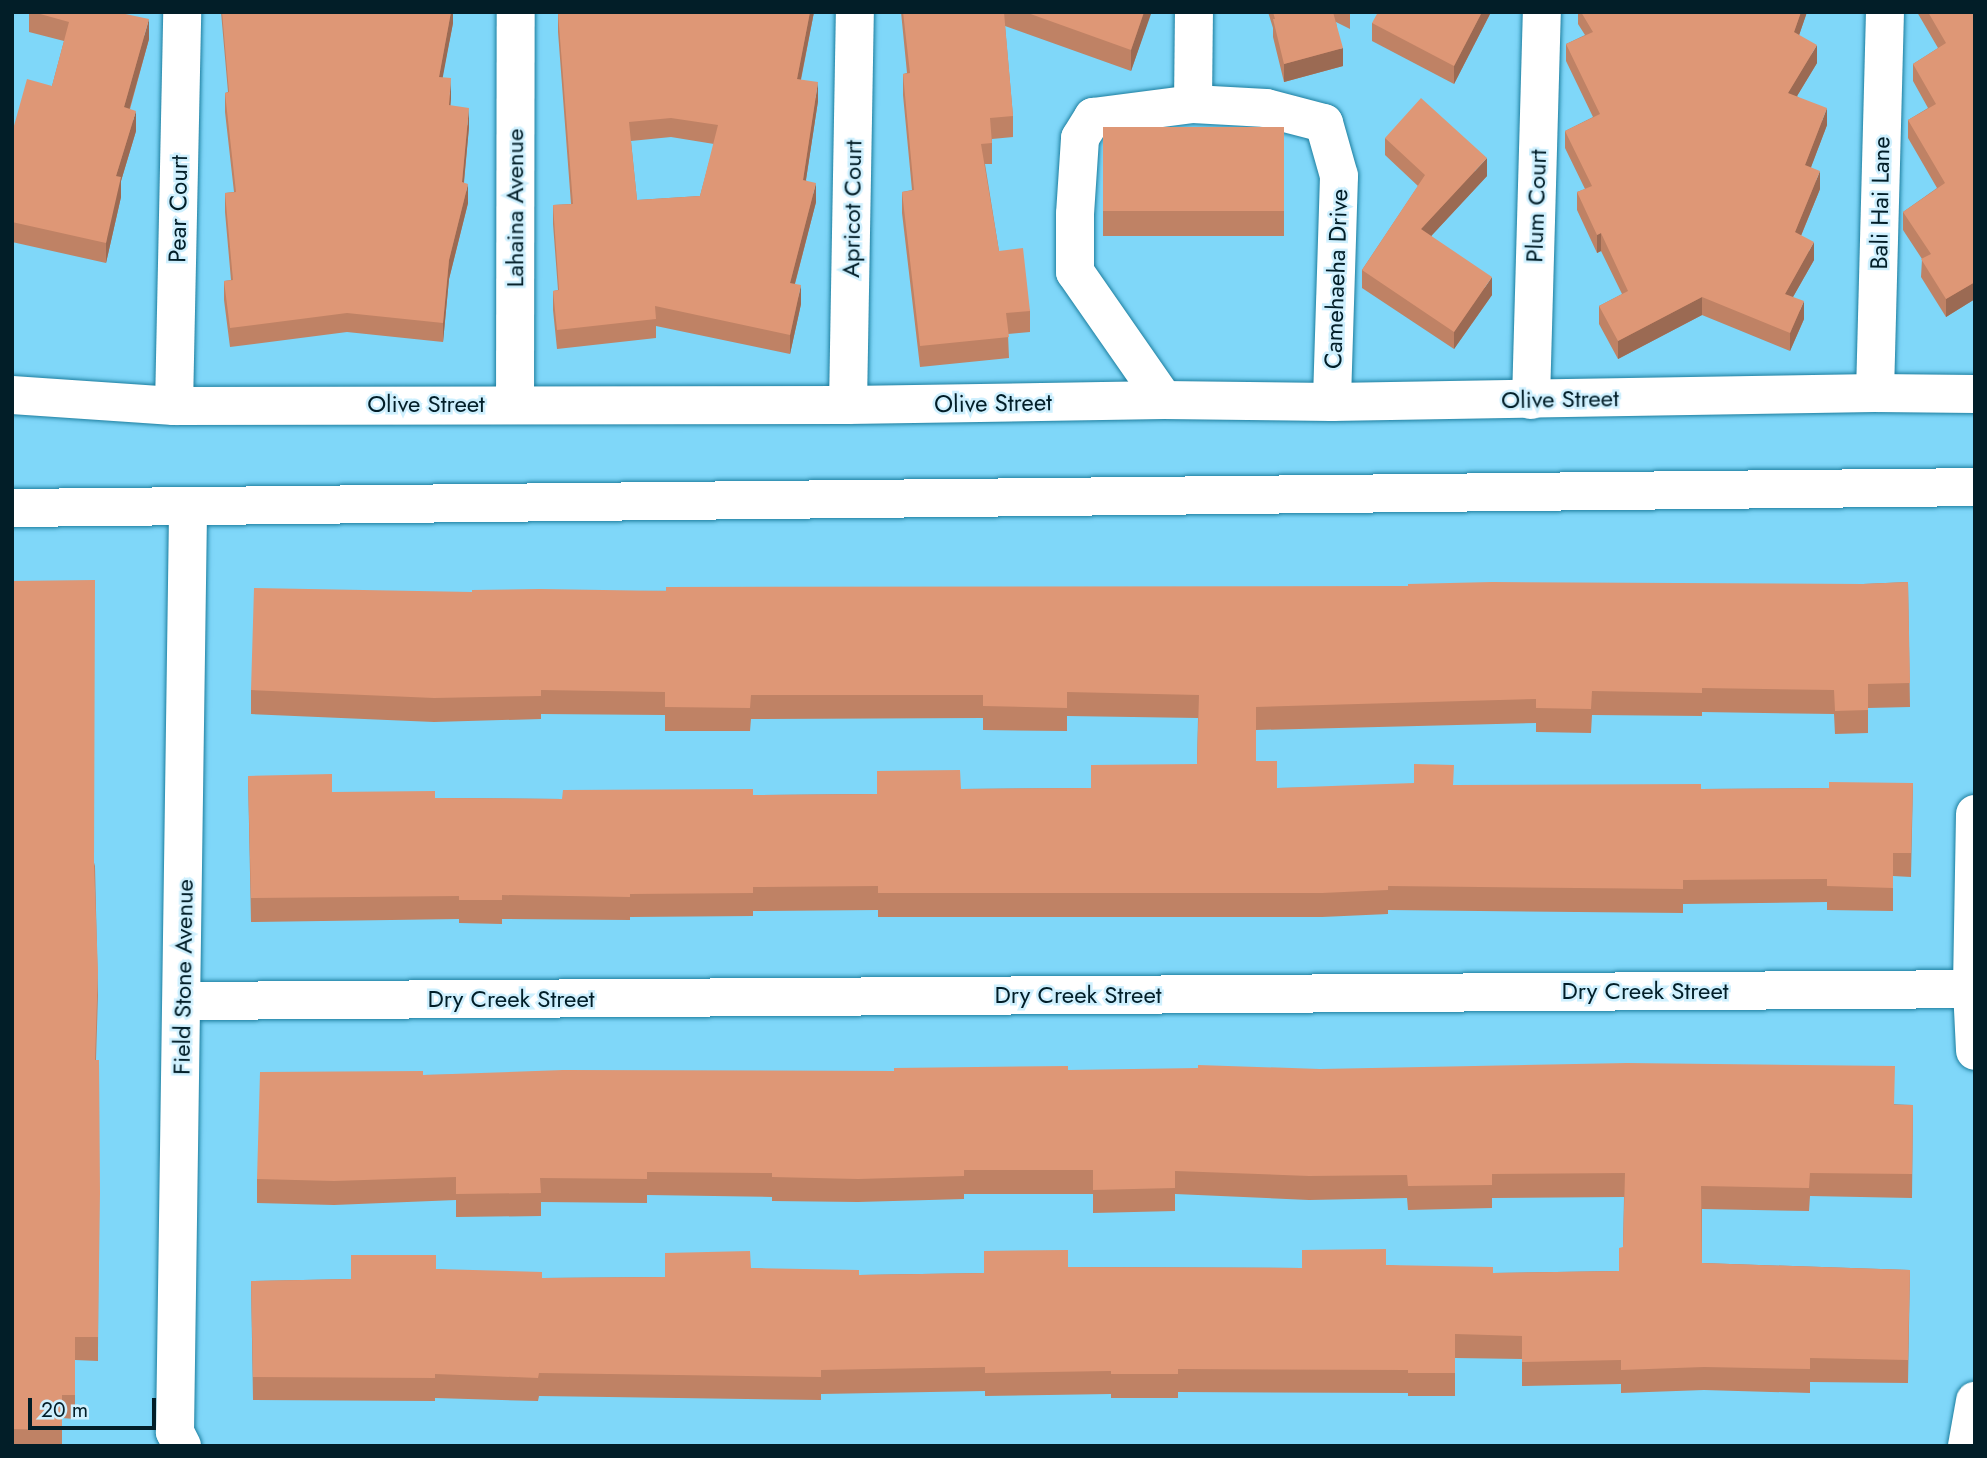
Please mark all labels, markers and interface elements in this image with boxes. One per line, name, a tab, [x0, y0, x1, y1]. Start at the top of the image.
street label: Lahaina Avenue	[501, 129, 529, 287]
street label: Bali Hai Lane	[1864, 136, 1896, 270]
street label: Apricot Court	[836, 140, 868, 278]
street label: Plum Court	[1520, 149, 1552, 263]
street label: Pear Court	[163, 155, 193, 263]
street label: Camehaeha Drive	[1318, 188, 1354, 370]
street label: Olive Street	[1501, 384, 1619, 414]
street label: Olive Street	[934, 388, 1052, 418]
street label: Olive Street	[367, 390, 485, 418]
street label: Field Stone Avenue	[167, 879, 199, 1075]
street label: Dry Creek Street	[1561, 977, 1729, 1005]
street label: Dry Creek Street	[994, 981, 1162, 1009]
street label: Dry Creek Street	[427, 985, 595, 1013]
scale bar	[32, 1384, 159, 1428]
text: 20 m	[41, 1395, 88, 1425]

